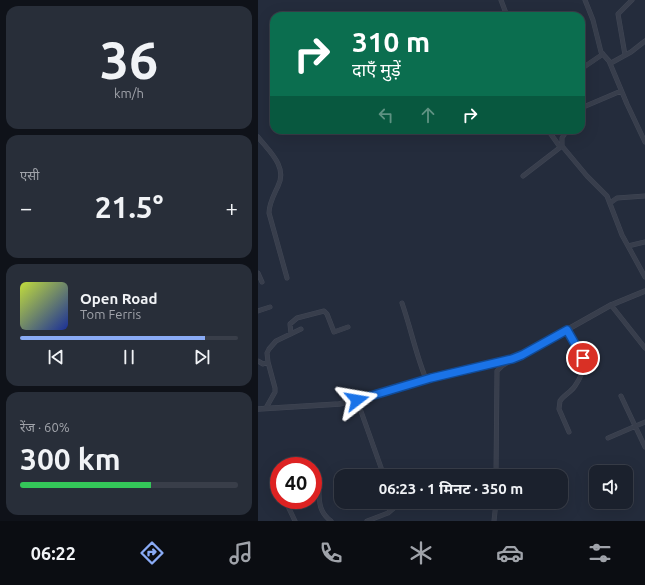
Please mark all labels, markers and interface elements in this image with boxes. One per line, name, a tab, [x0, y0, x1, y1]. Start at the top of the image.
text: 310 m	[352, 26, 430, 57]
icon: right	[286, 28, 338, 80]
text: 36	[100, 31, 158, 89]
text: दाएँ मुड़ें	[352, 59, 401, 79]
text: km/h	[114, 86, 144, 100]
icon: left	[375, 104, 397, 126]
icon: ahead	[417, 104, 439, 126]
icon: right	[459, 104, 481, 126]
text: एसी	[20, 168, 39, 182]
text: 21.5°	[95, 190, 163, 224]
text: −	[20, 195, 32, 220]
text: +	[226, 195, 238, 220]
text: Open Road	[80, 290, 157, 307]
text: Tom Ferris	[80, 307, 141, 321]
pin	[566, 341, 600, 375]
icon: previous	[45, 346, 67, 368]
icon: pause	[118, 346, 140, 368]
icon: next	[191, 346, 213, 368]
icon: arrive	[572, 347, 594, 369]
position arrow	[336, 379, 378, 421]
text: रेंज · 60%	[20, 420, 70, 434]
text: 300 km	[20, 442, 121, 476]
speed limit sign: 40	[270, 457, 322, 509]
map controls	[589, 465, 633, 509]
button: sound	[589, 465, 633, 509]
text: 06:23 · 1 मिनट · 350 m	[379, 480, 523, 497]
icon: directions	[138, 539, 166, 567]
icon: music	[227, 539, 255, 567]
icon: phone	[317, 539, 345, 567]
icon: climate	[407, 539, 435, 567]
icon: car	[496, 539, 524, 567]
icon: filters	[586, 539, 614, 567]
text: 06:22	[31, 543, 76, 563]

